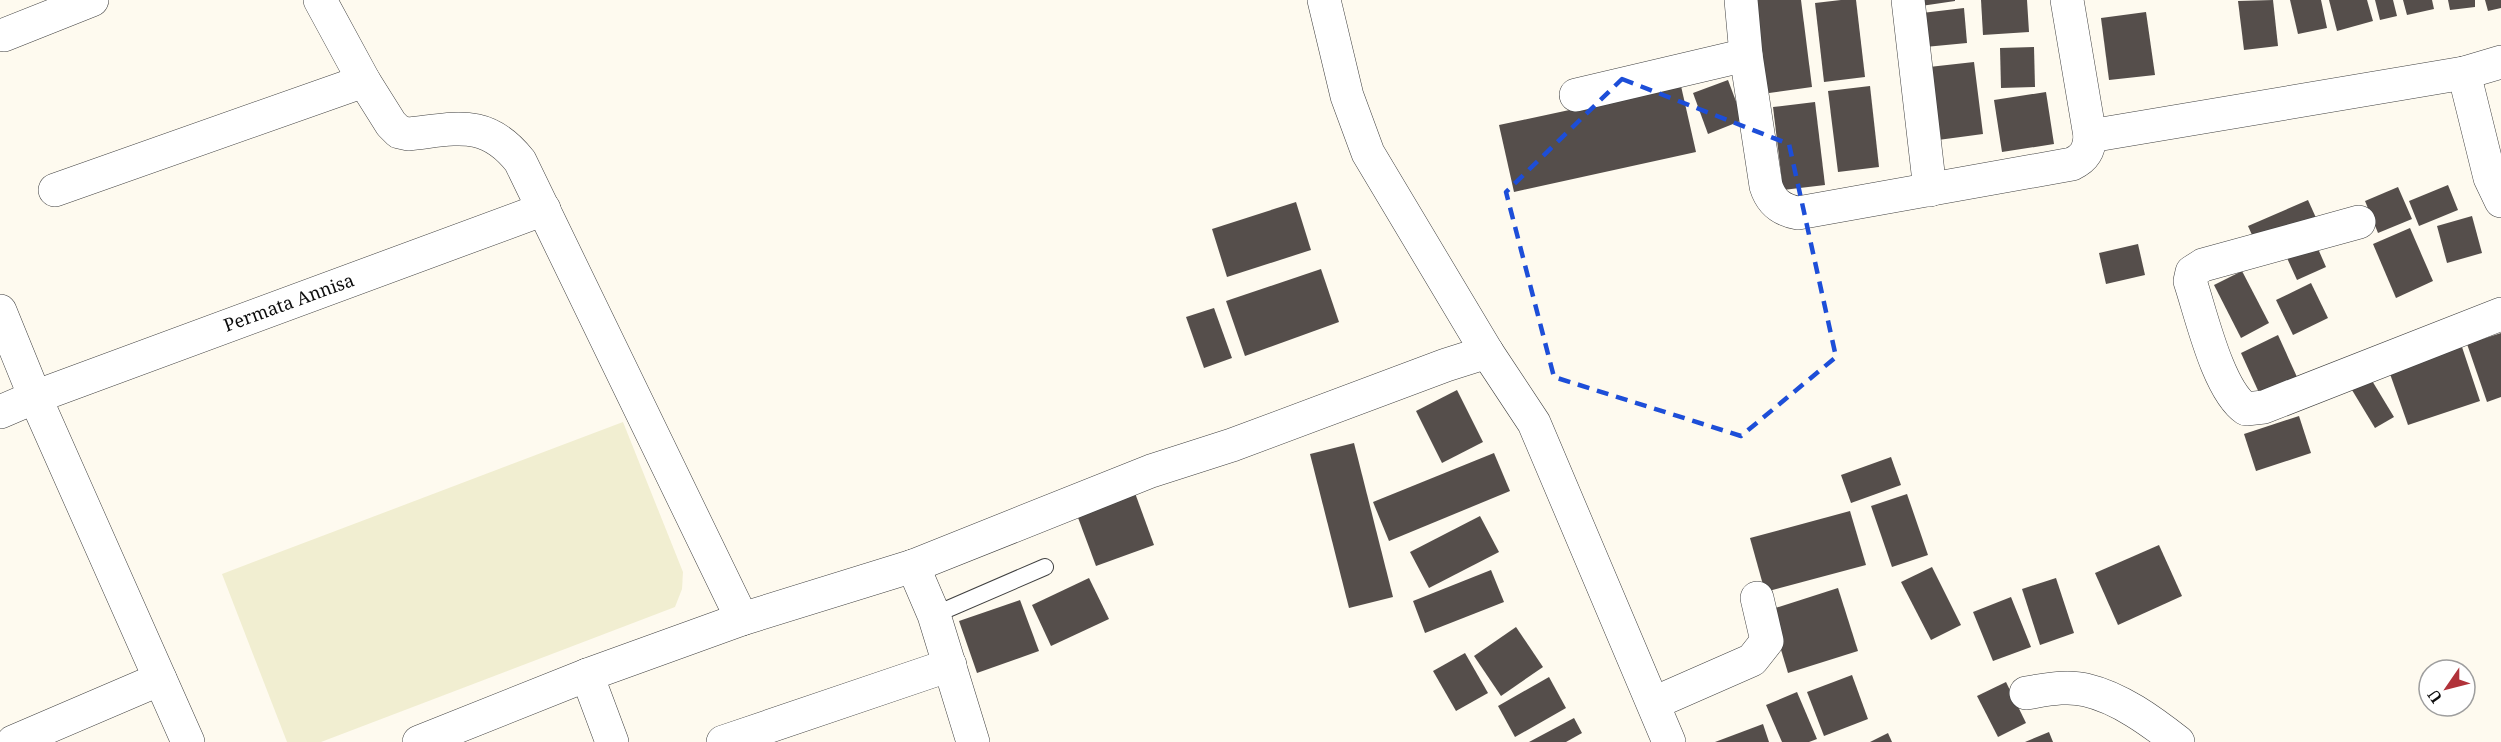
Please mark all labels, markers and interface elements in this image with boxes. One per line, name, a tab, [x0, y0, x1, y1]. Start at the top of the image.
street label: Permata Annisa	[220, 267, 357, 337]
north arrow	[2417, 658, 2477, 718]
text: U	[2422, 685, 2447, 708]

